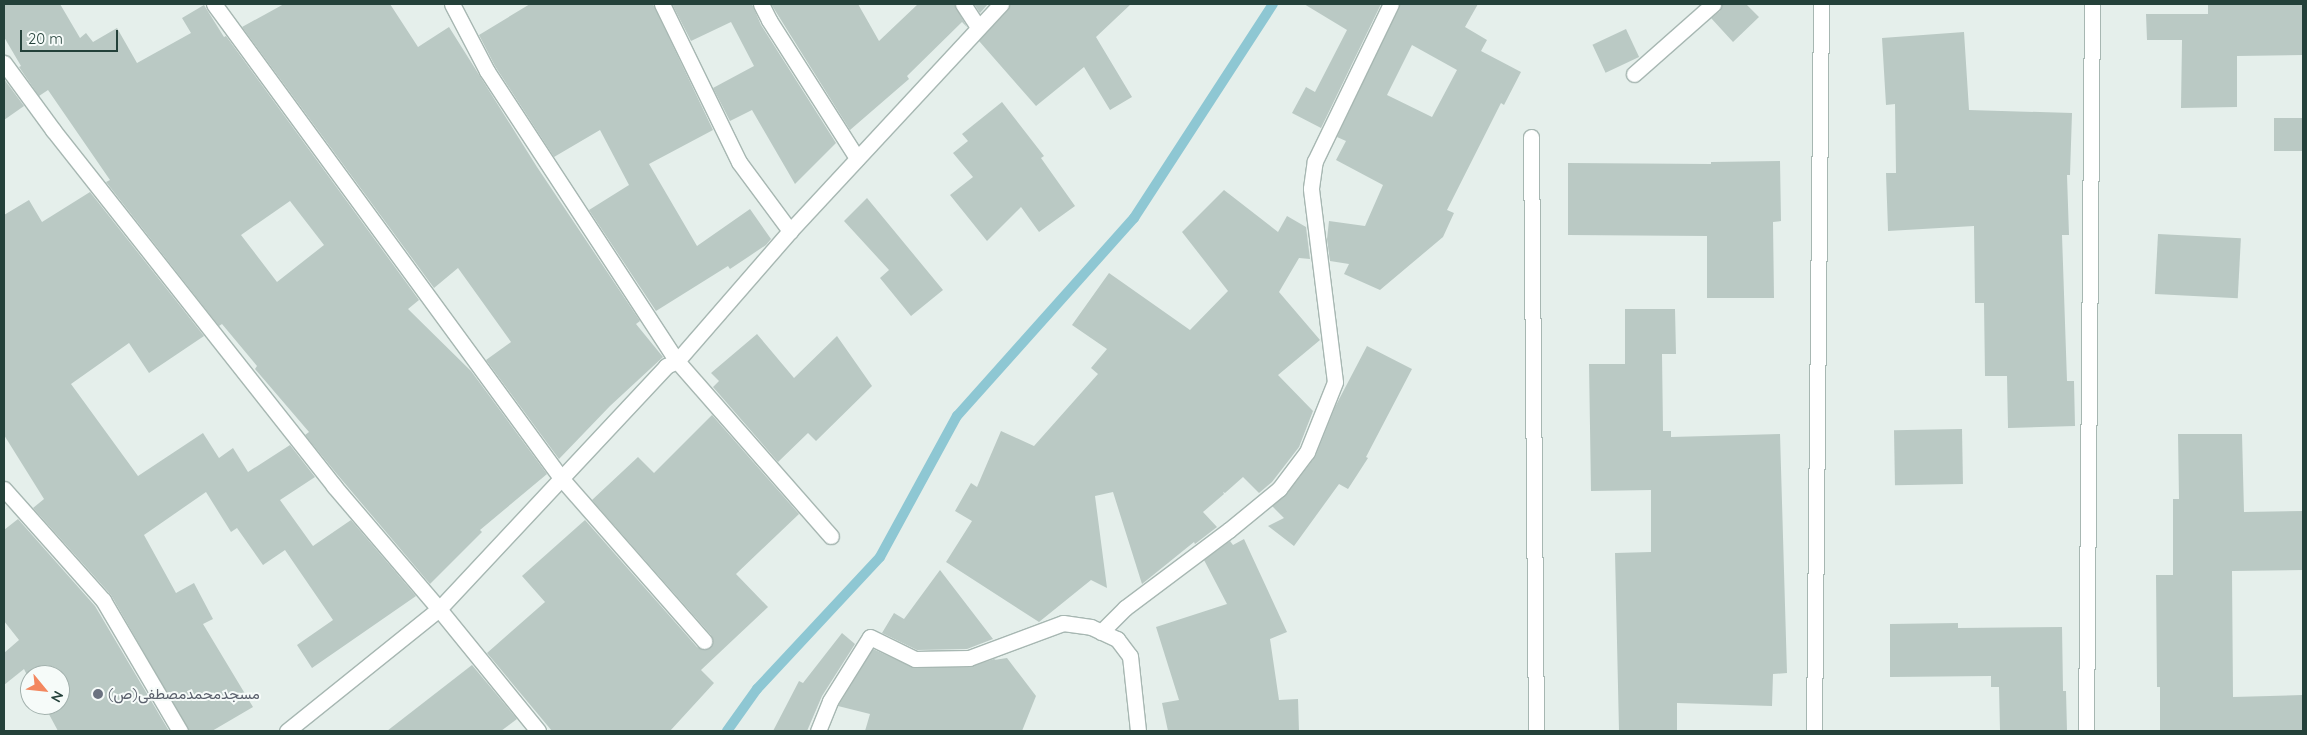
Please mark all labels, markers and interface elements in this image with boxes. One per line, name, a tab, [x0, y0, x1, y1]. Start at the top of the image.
scale bar	[22, 20, 120, 52]
text: 20 m	[28, 29, 63, 48]
north arrow	[20, 665, 70, 715]
place label: مسجدمحمدمصطفی(ص)	[108, 685, 260, 703]
text: N	[47, 688, 68, 705]
marker: مسجدمحمدمصطفی(ص)	[92, 688, 104, 700]

